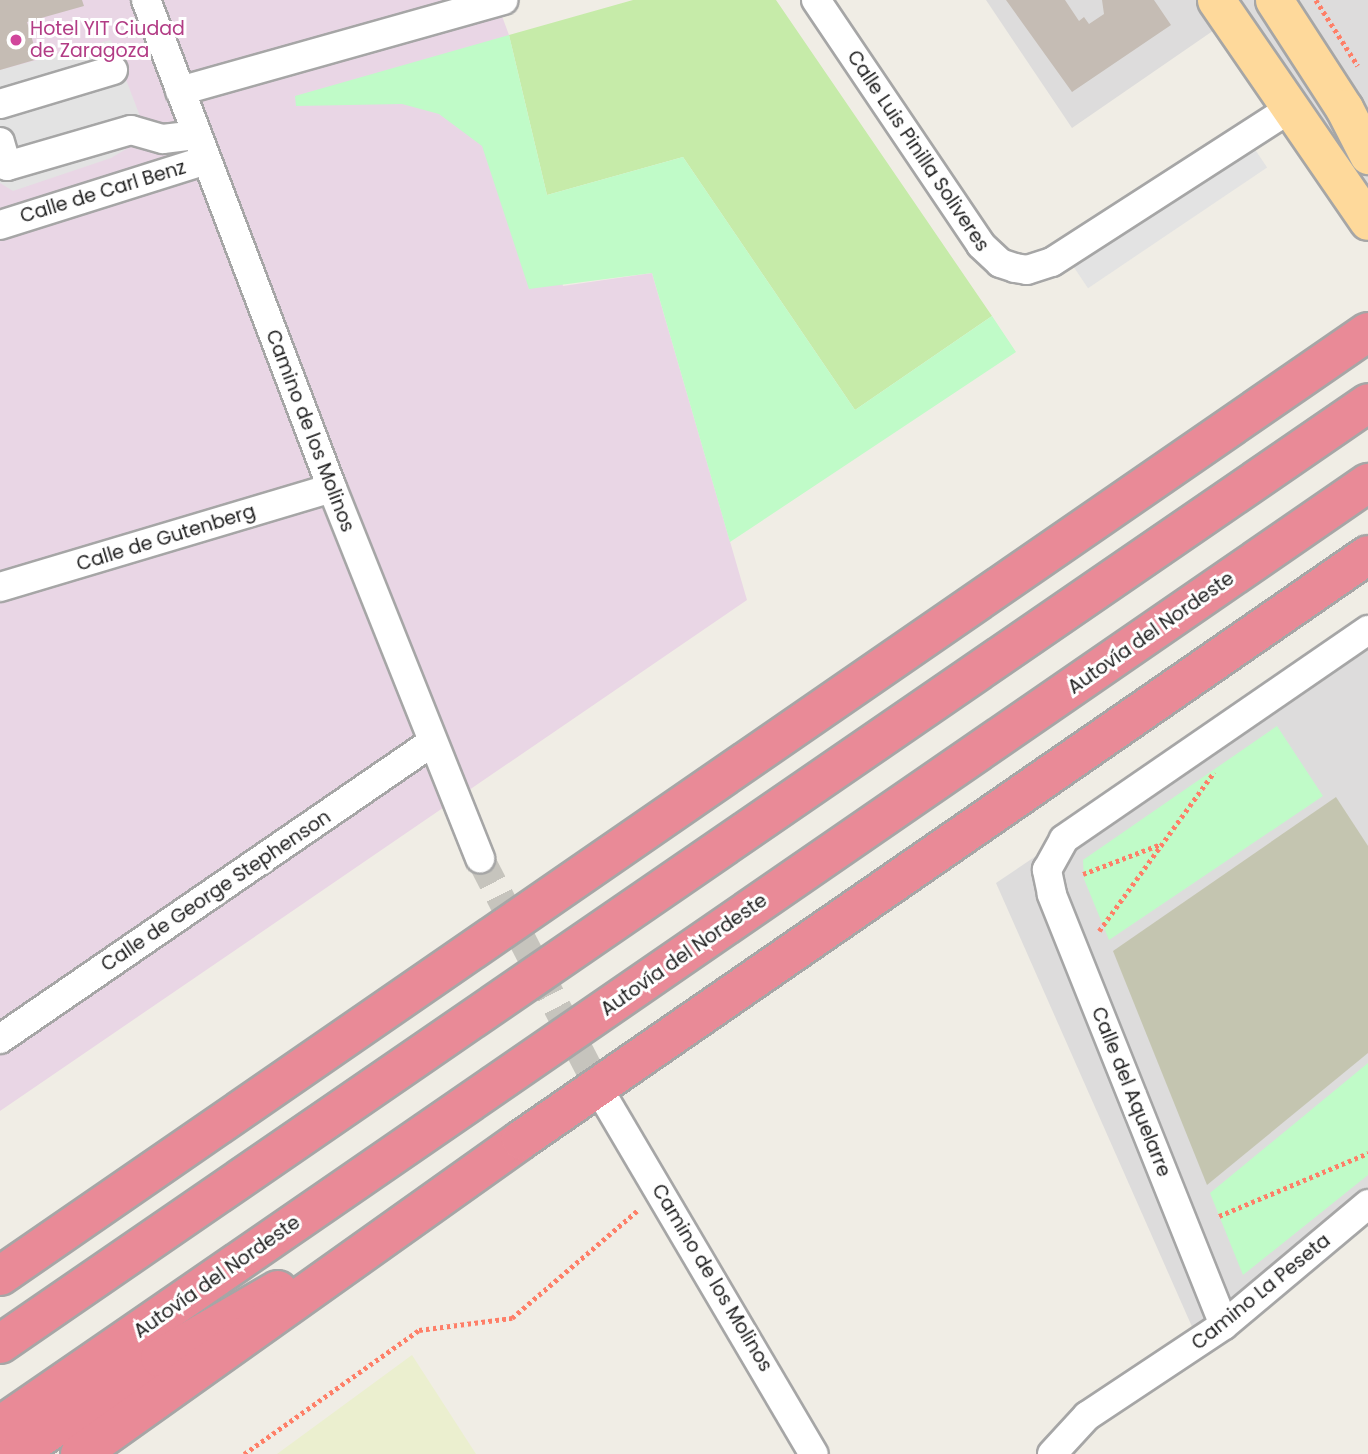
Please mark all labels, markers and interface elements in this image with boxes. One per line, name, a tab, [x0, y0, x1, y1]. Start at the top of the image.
place label: Hotel YIT Ciudad de Zaragoza	[30, 18, 185, 62]
marker: Hotel YIT Ciudad de Zaragoza	[8, 32, 24, 48]
street label: Calle Luis Pinilla Soliveres	[842, 46, 994, 256]
street label: Calle de Carl Benz	[17, 156, 189, 228]
street label: Camino de los Molinos	[261, 327, 359, 535]
street label: Calle de Gutenberg	[74, 500, 258, 576]
street label: Autovía del Nordeste	[1064, 567, 1238, 699]
street label: Calle de George Stephenson	[97, 806, 335, 976]
street label: Autovía del Nordeste	[597, 889, 771, 1021]
street label: Calle del Aquelarre	[1087, 1004, 1175, 1180]
street label: Camino de los Molinos	[647, 1180, 777, 1376]
street label: Autovía del Nordeste	[130, 1211, 304, 1343]
street label: Camino La Peseta	[1187, 1229, 1335, 1355]

